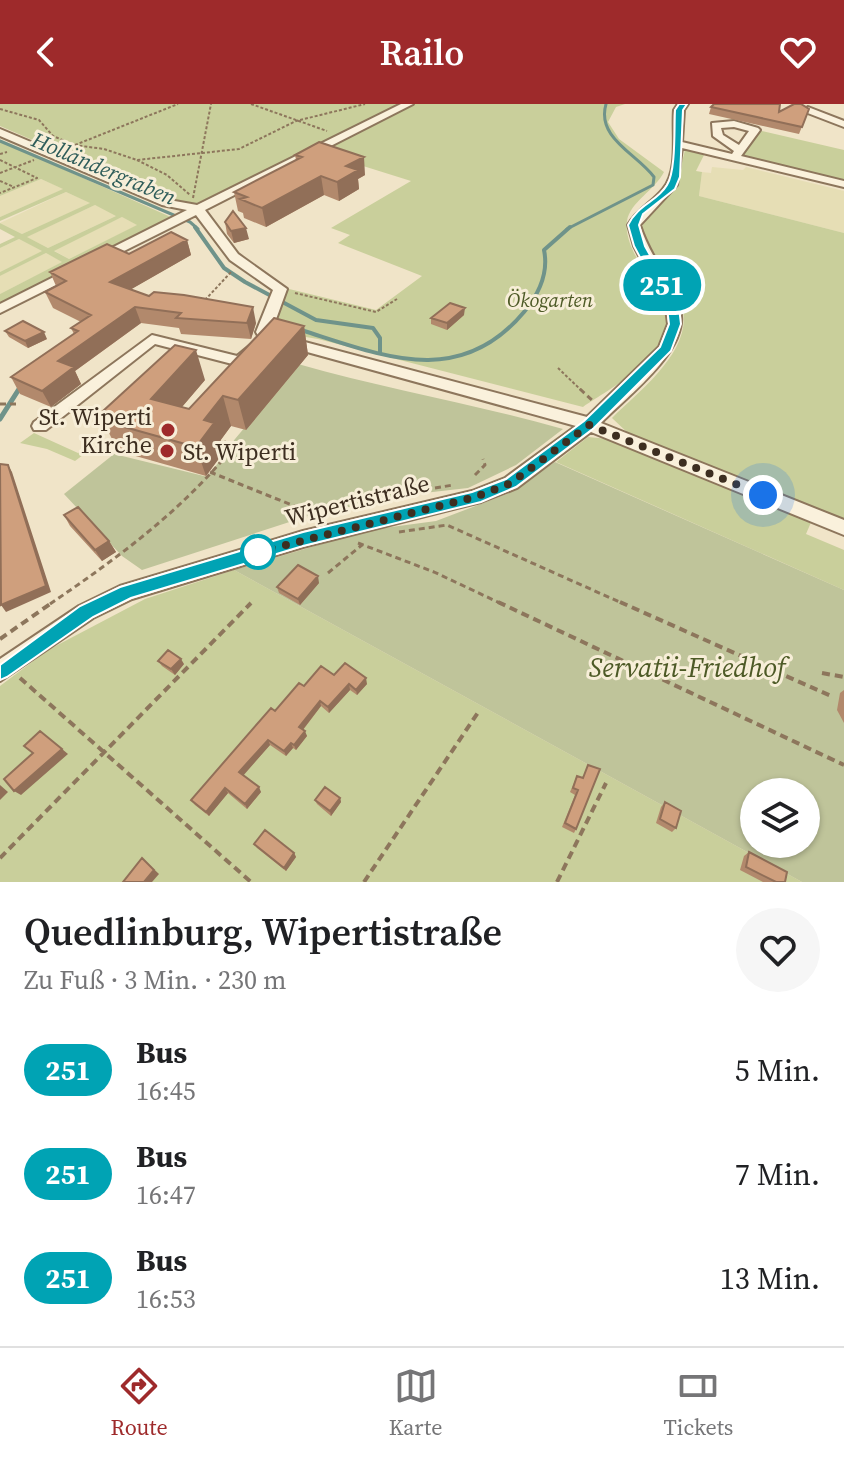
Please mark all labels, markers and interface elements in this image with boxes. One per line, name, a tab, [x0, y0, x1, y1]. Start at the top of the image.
text: Railo	[380, 28, 464, 77]
icon: back	[24, 30, 68, 74]
icon: heart	[776, 30, 820, 74]
water label: Holländergraben	[26, 124, 181, 212]
line badge: 251	[616, 259, 708, 311]
text: 251	[639, 266, 685, 304]
park label: Ökogarten	[507, 286, 594, 314]
place label: St. Wiperti Kirche	[39, 400, 152, 461]
marker: St. Wiperti Kirche	[159, 421, 177, 439]
place label: St. Wiperti	[183, 435, 296, 468]
marker: St. Wiperti	[158, 442, 176, 460]
street label: Wipertistraße	[281, 466, 433, 534]
your location	[743, 475, 783, 515]
unlabelled marker	[241, 535, 275, 569]
park label: Servatii-Friedhof	[589, 648, 791, 686]
map controls	[740, 778, 820, 858]
button: layers	[740, 778, 820, 858]
text: Quedlinburg, Wipertistraße	[24, 906, 502, 958]
button: heart	[736, 908, 820, 992]
text: Zu Fuß · 3 Min. · 230 m	[24, 962, 286, 998]
text: Bus	[136, 1032, 187, 1073]
text: 5 Min.	[735, 1050, 820, 1091]
text: 251	[45, 1051, 91, 1089]
text: 16:45	[136, 1073, 196, 1109]
text: Bus	[136, 1136, 187, 1177]
text: 7 Min.	[735, 1154, 820, 1195]
text: 251	[45, 1155, 91, 1193]
text: 16:47	[136, 1177, 196, 1213]
text: Bus	[136, 1240, 187, 1281]
text: 13 Min.	[720, 1258, 820, 1299]
text: 251	[45, 1259, 91, 1297]
text: 16:53	[136, 1281, 196, 1317]
tab: Route	[111, 1364, 168, 1442]
tab: Karte	[389, 1364, 442, 1442]
tab: Tickets	[664, 1364, 733, 1442]

